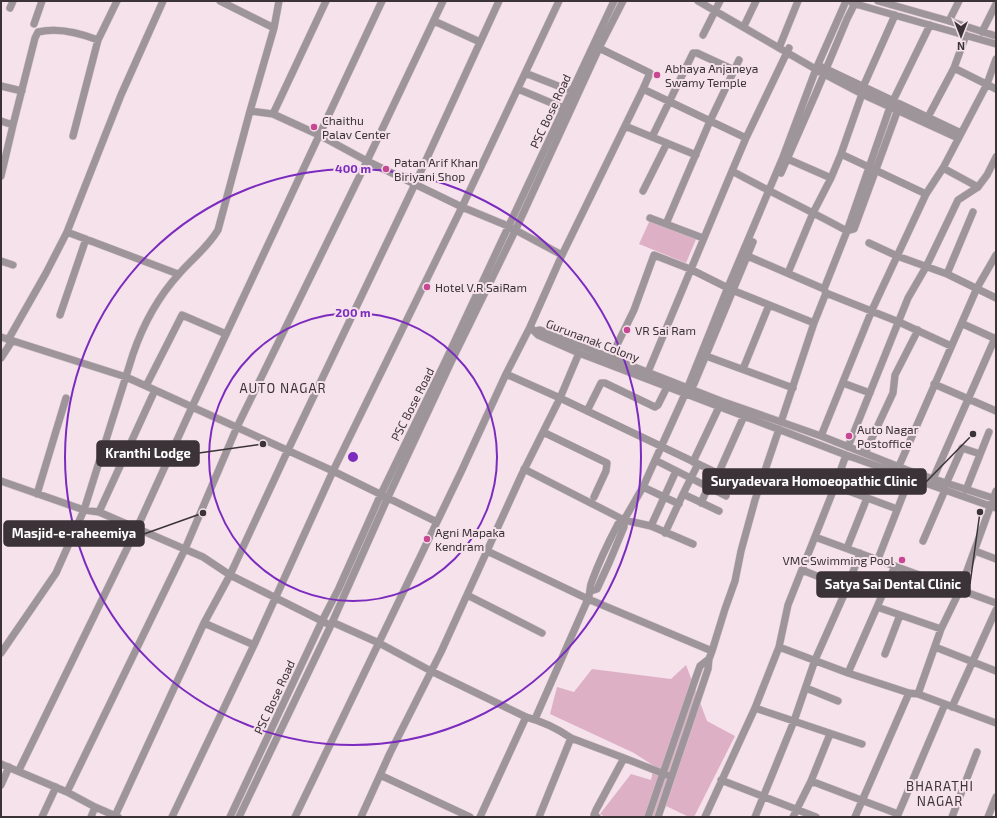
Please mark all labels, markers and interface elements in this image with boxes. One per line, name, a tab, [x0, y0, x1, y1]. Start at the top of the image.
north arrow	[941, 16, 981, 56]
text: N	[957, 40, 965, 53]
place label: Abhaya Anjaneya Swamy Temple	[665, 61, 758, 89]
marker: Abhaya Anjaneya Swamy Temple	[652, 70, 662, 80]
street label: PSC Bose Road	[527, 72, 573, 150]
place label: Chaithu Palav Center	[322, 113, 391, 141]
marker: Chaithu Palav Center	[309, 122, 319, 132]
place label: Patan Arif Khan Biriyani Shop	[394, 155, 478, 183]
text: 400 m	[335, 161, 371, 175]
marker: Patan Arif Khan Biriyani Shop	[381, 164, 391, 174]
place label: Hotel V.R SaiRam	[435, 280, 527, 294]
marker: Hotel V.R SaiRam	[422, 282, 432, 292]
text: 200 m	[335, 305, 371, 319]
street label: Gurunanak Colony	[544, 316, 642, 365]
place label: VR Sai Ram	[635, 323, 696, 337]
marker: VR Sai Ram	[622, 325, 632, 335]
street label: PSC Bose Road	[388, 365, 436, 443]
district label: AUTO NAGAR	[239, 380, 327, 396]
place label: Auto Nagar Postoffice	[857, 422, 919, 450]
marker: Auto Nagar Postoffice	[844, 431, 854, 441]
callout: Kranthi Lodge	[97, 441, 199, 466]
text: Kranthi Lodge	[105, 445, 191, 461]
centre of rings	[346, 450, 360, 464]
callout: Suryadevara Homoeopathic Clinic	[703, 469, 926, 494]
text: Suryadevara Homoeopathic Clinic	[711, 473, 918, 489]
callout: Masjid-e-raheemiya	[4, 521, 144, 546]
text: Masjid-e-raheemiya	[12, 525, 136, 541]
place label: Agni Mapaka Kendram	[435, 525, 505, 553]
marker: Agni Mapaka Kendram	[422, 534, 432, 544]
place label: VMC Swimming Pool	[783, 553, 894, 567]
marker: VMC Swimming Pool	[897, 555, 907, 565]
callout: Satya Sai Dental Clinic	[817, 572, 970, 597]
text: Satya Sai Dental Clinic	[825, 576, 962, 592]
street label: PSC Bose Road	[251, 658, 297, 736]
district label: BHARATHI NAGAR	[906, 778, 974, 809]

